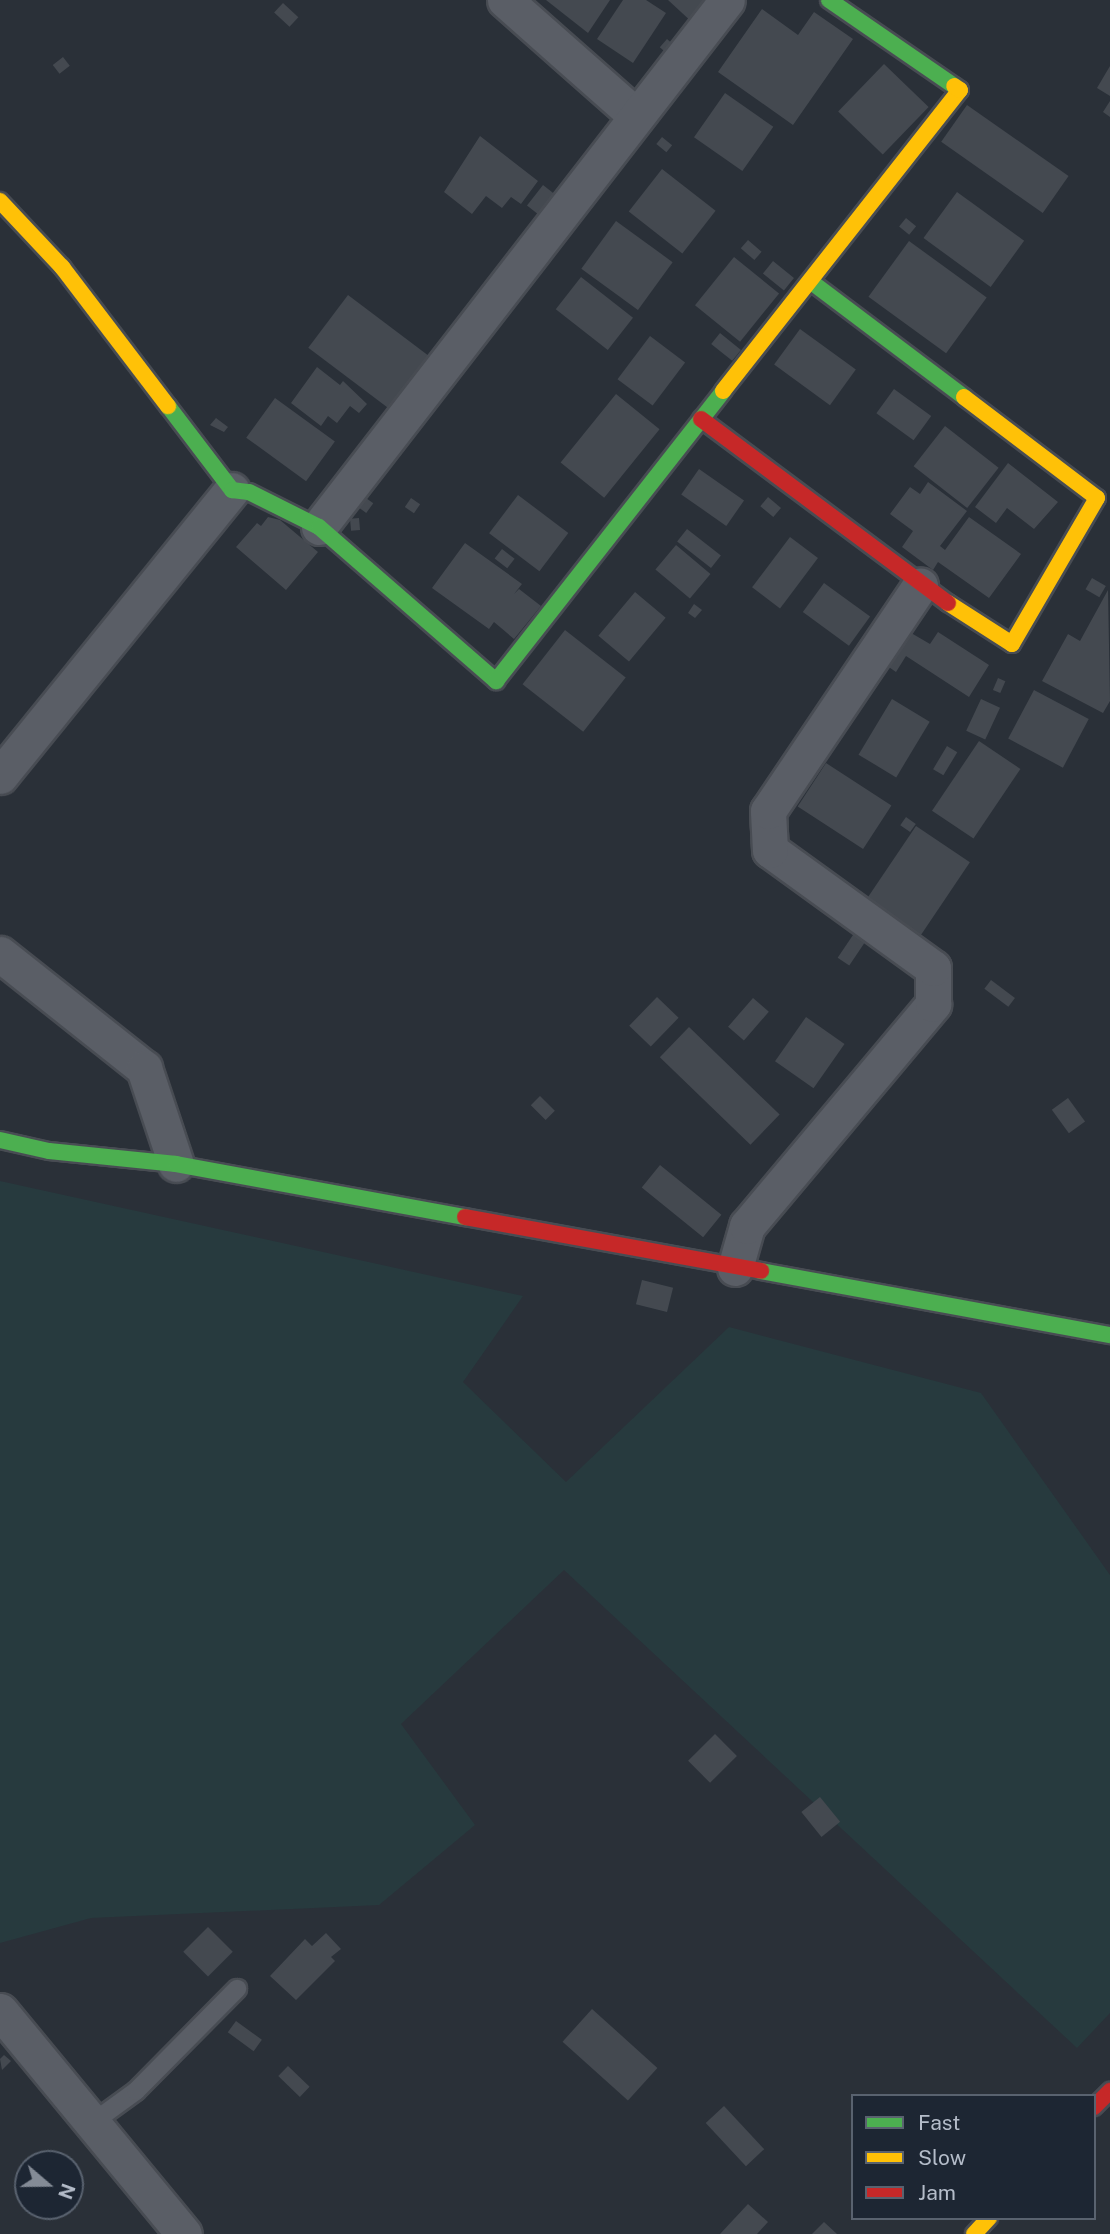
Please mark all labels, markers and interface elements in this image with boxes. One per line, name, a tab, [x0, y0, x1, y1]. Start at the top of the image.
legend	[851, 2094, 1096, 2220]
text: Fast	[918, 2110, 960, 2135]
text: Slow	[918, 2145, 966, 2170]
north arrow	[14, 2150, 84, 2220]
text: Jam	[918, 2180, 956, 2205]
text: N	[54, 2181, 80, 2202]

